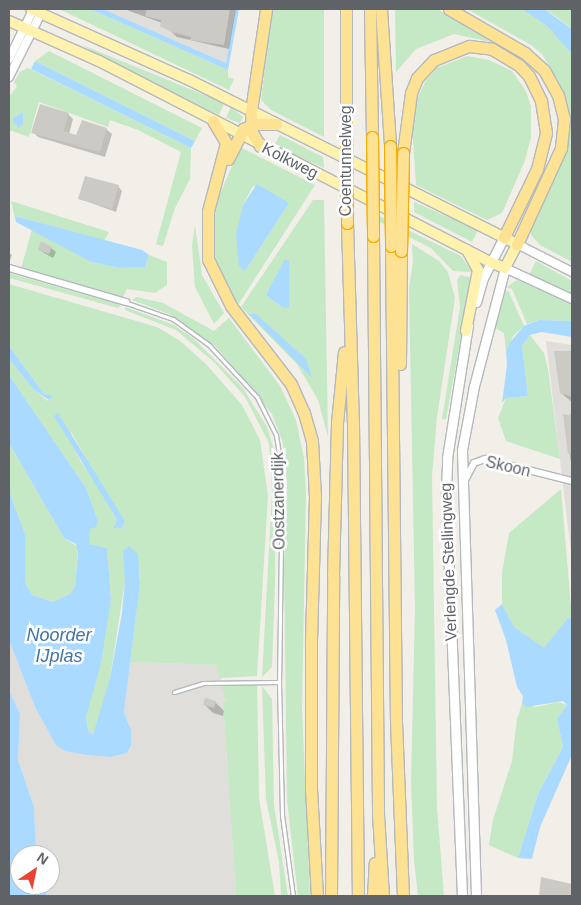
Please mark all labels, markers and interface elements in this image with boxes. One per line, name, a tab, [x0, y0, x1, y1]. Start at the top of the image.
street label: Coentunnelweg	[336, 105, 356, 217]
street label: Kolkweg	[259, 139, 321, 183]
street label: Oostzanerdijk	[269, 452, 289, 550]
street label: Skoon	[484, 453, 532, 481]
street label: Verlengde Stellingweg	[437, 483, 461, 641]
water label: Noorder IJplas	[26, 625, 92, 668]
north arrow	[10, 845, 60, 895]
text: N	[34, 849, 51, 868]

